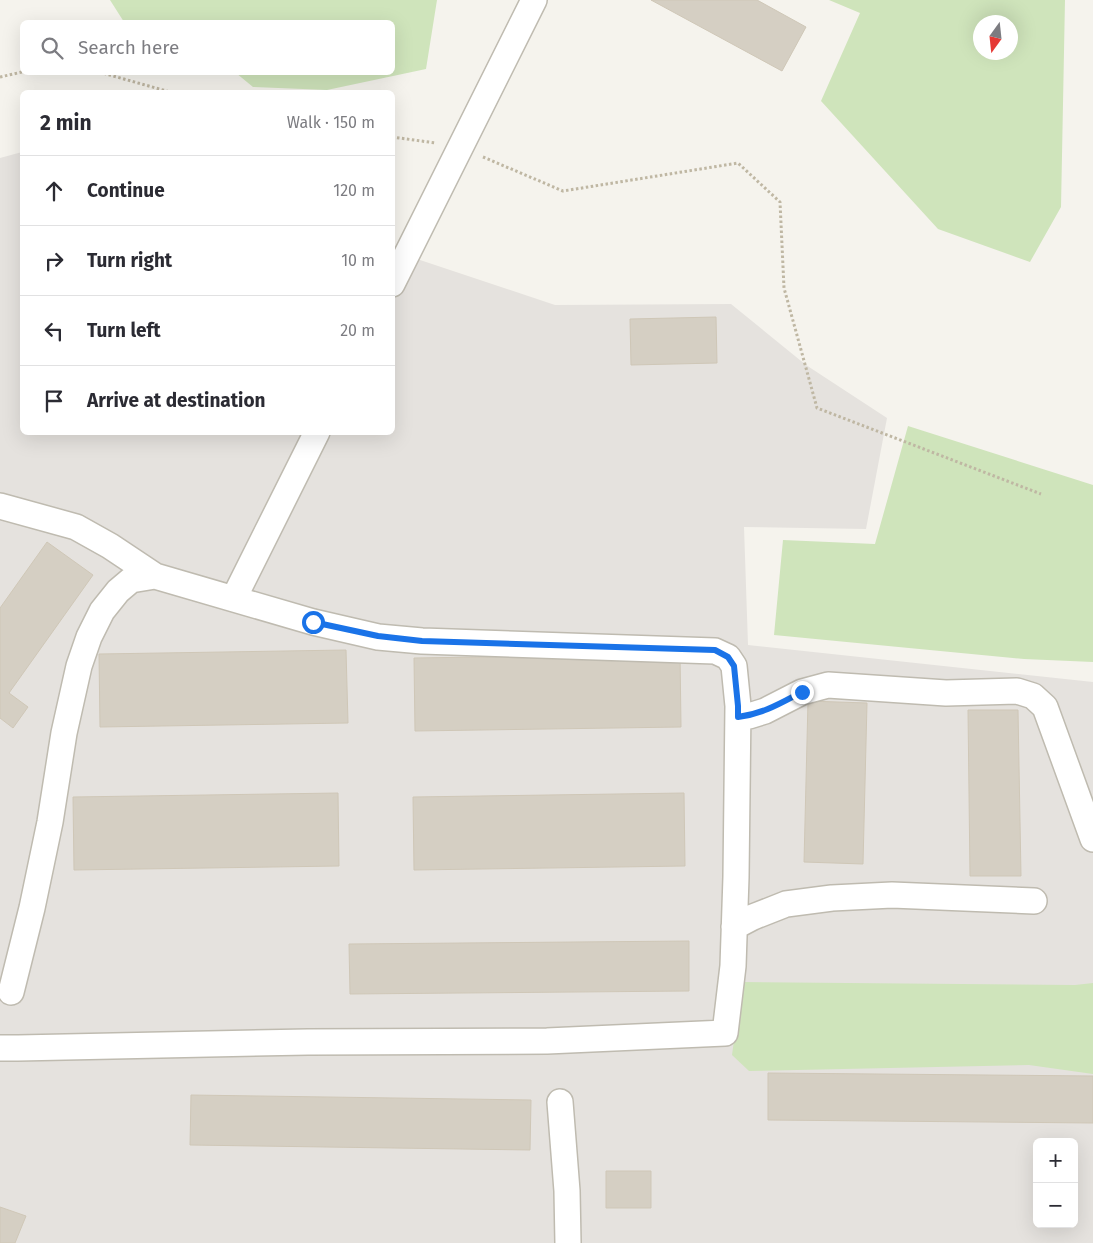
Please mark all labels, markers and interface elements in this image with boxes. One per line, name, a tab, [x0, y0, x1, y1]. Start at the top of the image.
north arrow	[973, 15, 1018, 60]
search box	[20, 20, 395, 75]
icon: search	[38, 34, 66, 62]
text: Search here	[78, 36, 179, 59]
text: 2 min	[40, 110, 92, 136]
text: Walk · 150 m	[287, 113, 375, 132]
icon: ahead	[40, 177, 68, 205]
text: Continue	[87, 179, 165, 202]
text: 120 m	[333, 181, 375, 200]
icon: right	[40, 247, 68, 275]
text: Turn right	[87, 249, 172, 272]
text: 10 m	[341, 251, 375, 270]
icon: left	[40, 317, 68, 345]
text: Turn left	[87, 319, 161, 342]
text: 20 m	[340, 321, 375, 340]
icon: arrive	[40, 387, 68, 415]
text: Arrive at destination	[87, 389, 266, 412]
route start	[302, 611, 325, 634]
route end	[791, 681, 814, 704]
map controls	[1033, 1138, 1078, 1228]
button: +	[1033, 1138, 1078, 1183]
button: −	[1033, 1183, 1078, 1228]

